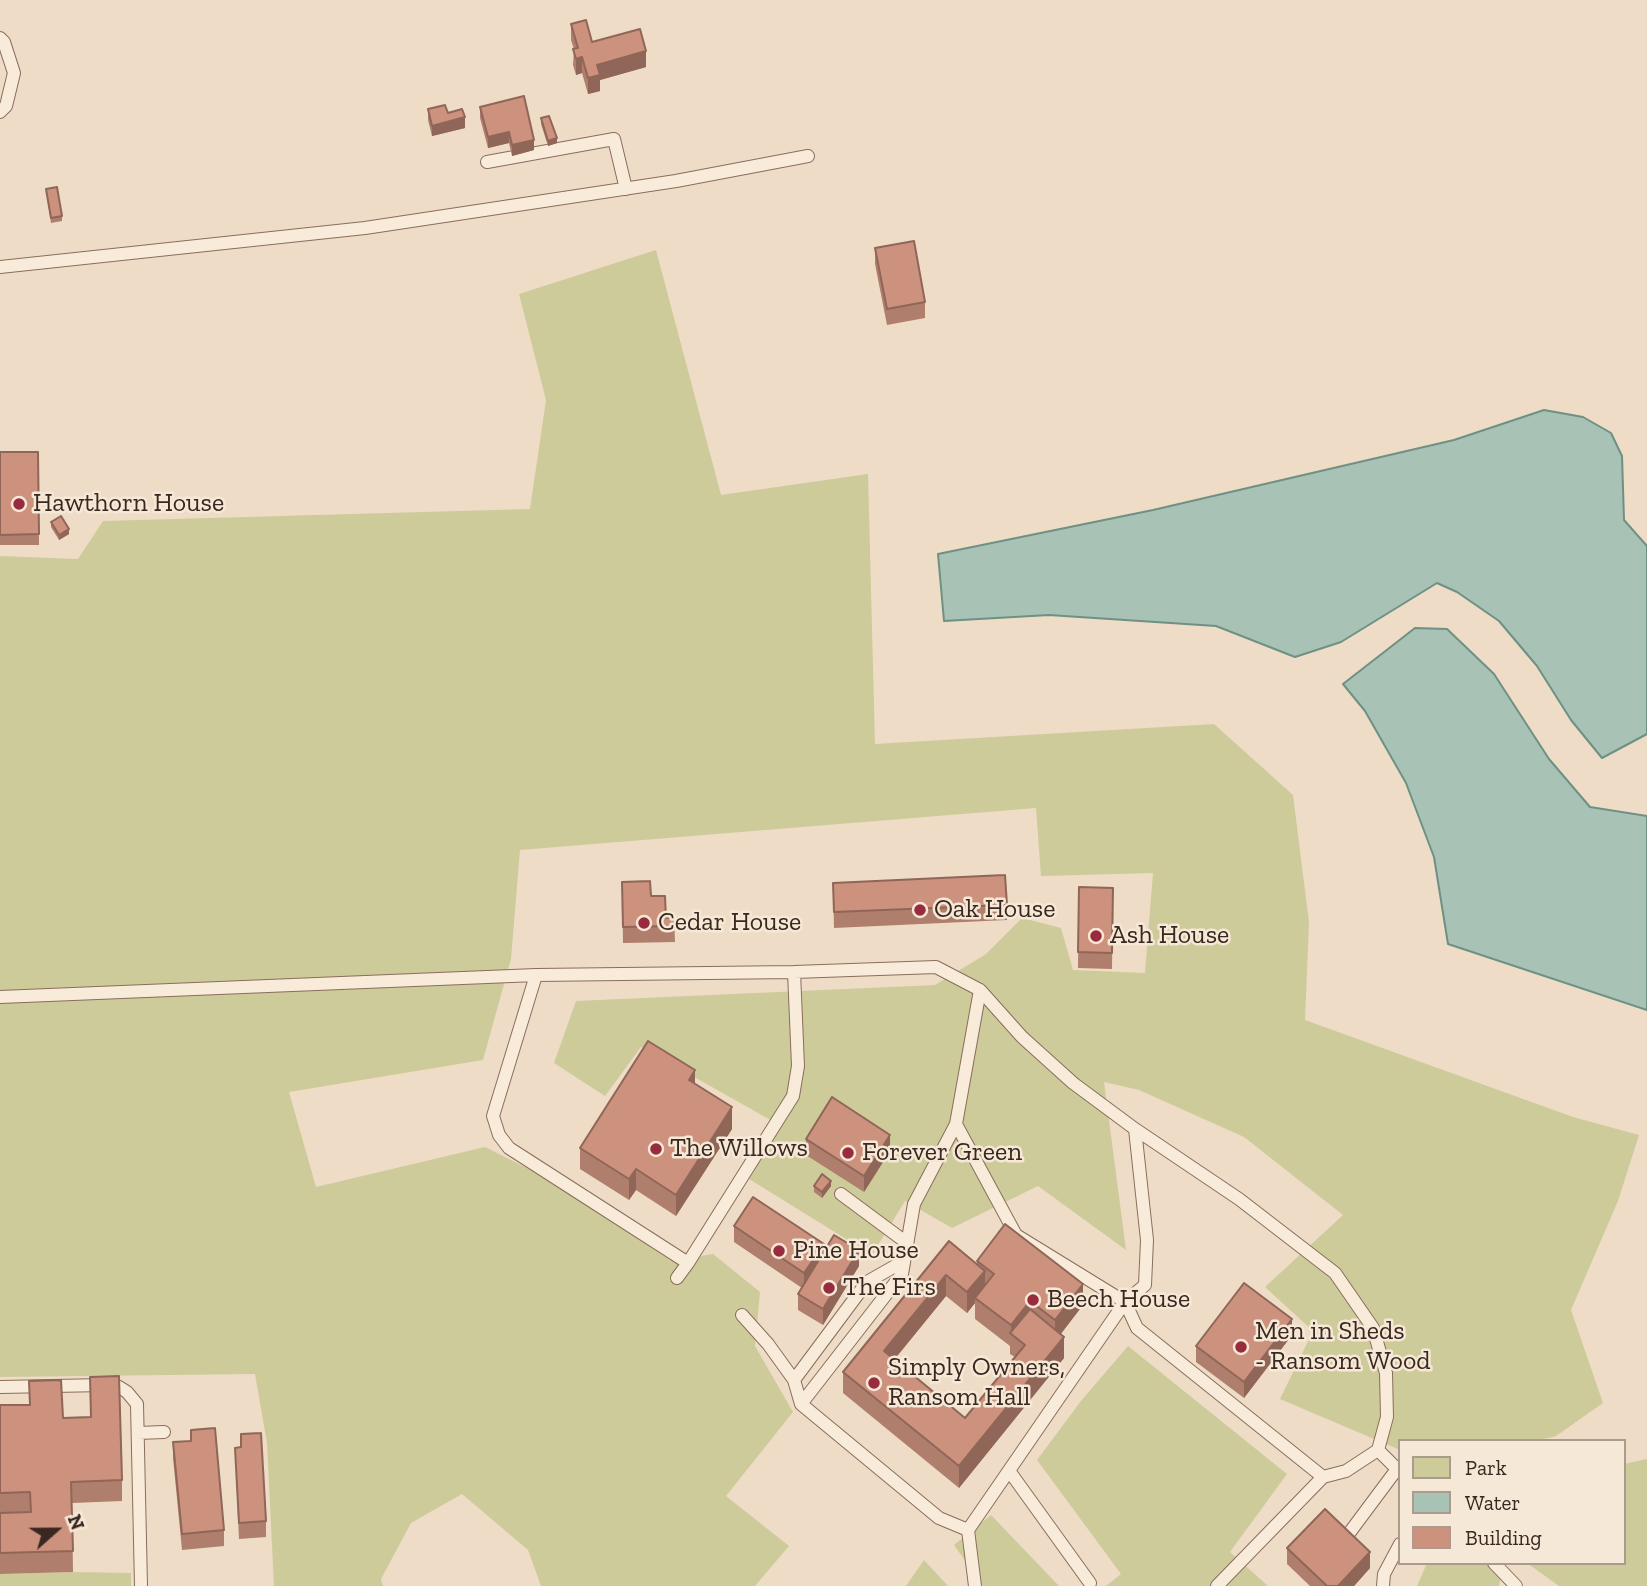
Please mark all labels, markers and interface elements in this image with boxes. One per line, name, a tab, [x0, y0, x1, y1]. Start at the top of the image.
place label: Hawthorn House	[33, 488, 224, 520]
marker: Hawthorn House	[11, 496, 27, 512]
place label: Oak House	[934, 894, 1055, 926]
marker: Oak House	[912, 902, 928, 918]
place label: Cedar House	[658, 907, 801, 939]
marker: Cedar House	[636, 915, 652, 931]
place label: Ash House	[1110, 920, 1229, 952]
marker: Ash House	[1088, 928, 1104, 944]
place label: The Willows	[670, 1133, 808, 1165]
place label: Forever Green	[862, 1137, 1022, 1169]
marker: The Willows	[648, 1141, 664, 1157]
marker: Forever Green	[840, 1145, 856, 1161]
place label: Pine House	[793, 1235, 919, 1267]
marker: Pine House	[771, 1243, 787, 1259]
place label: The Firs	[843, 1272, 936, 1304]
marker: The Firs	[821, 1280, 837, 1296]
place label: Beech House	[1047, 1284, 1190, 1316]
marker: Beech House	[1025, 1292, 1041, 1308]
place label: Men in Sheds - Ransom Wood	[1255, 1316, 1431, 1378]
marker: Men in Sheds - Ransom Wood	[1233, 1339, 1249, 1355]
place label: Simply Owners, Ransom Hall	[888, 1352, 1065, 1414]
marker: Simply Owners, Ransom Hall	[866, 1375, 882, 1391]
legend	[1398, 1439, 1626, 1565]
text: Park	[1465, 1455, 1507, 1480]
text: Water	[1465, 1490, 1520, 1515]
north arrow	[21, 1495, 91, 1565]
text: N	[63, 1511, 89, 1533]
text: Building	[1465, 1525, 1542, 1550]

